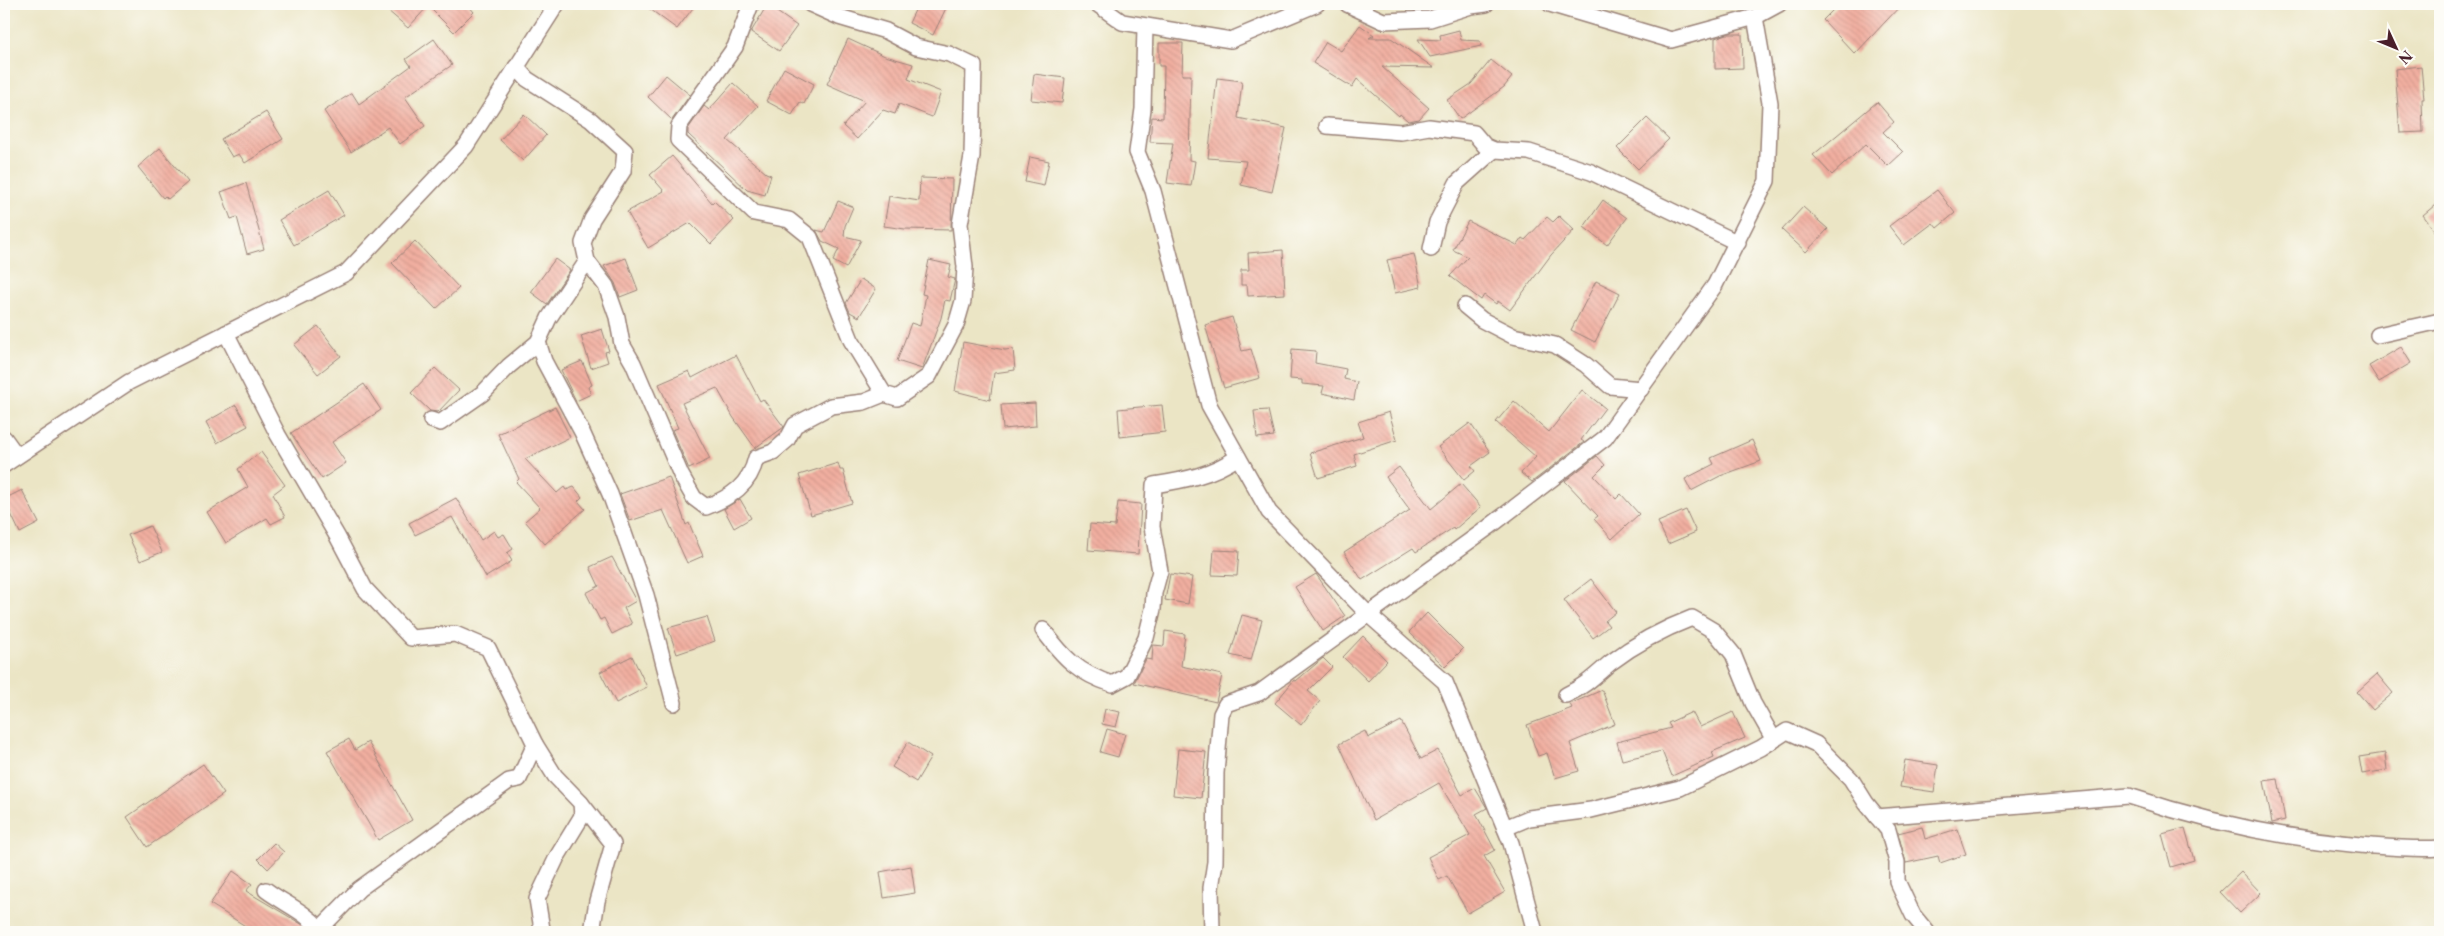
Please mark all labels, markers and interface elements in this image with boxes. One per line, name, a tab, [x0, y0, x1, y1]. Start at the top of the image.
north arrow	[2372, 22, 2422, 72]
text: N	[2395, 46, 2416, 68]

